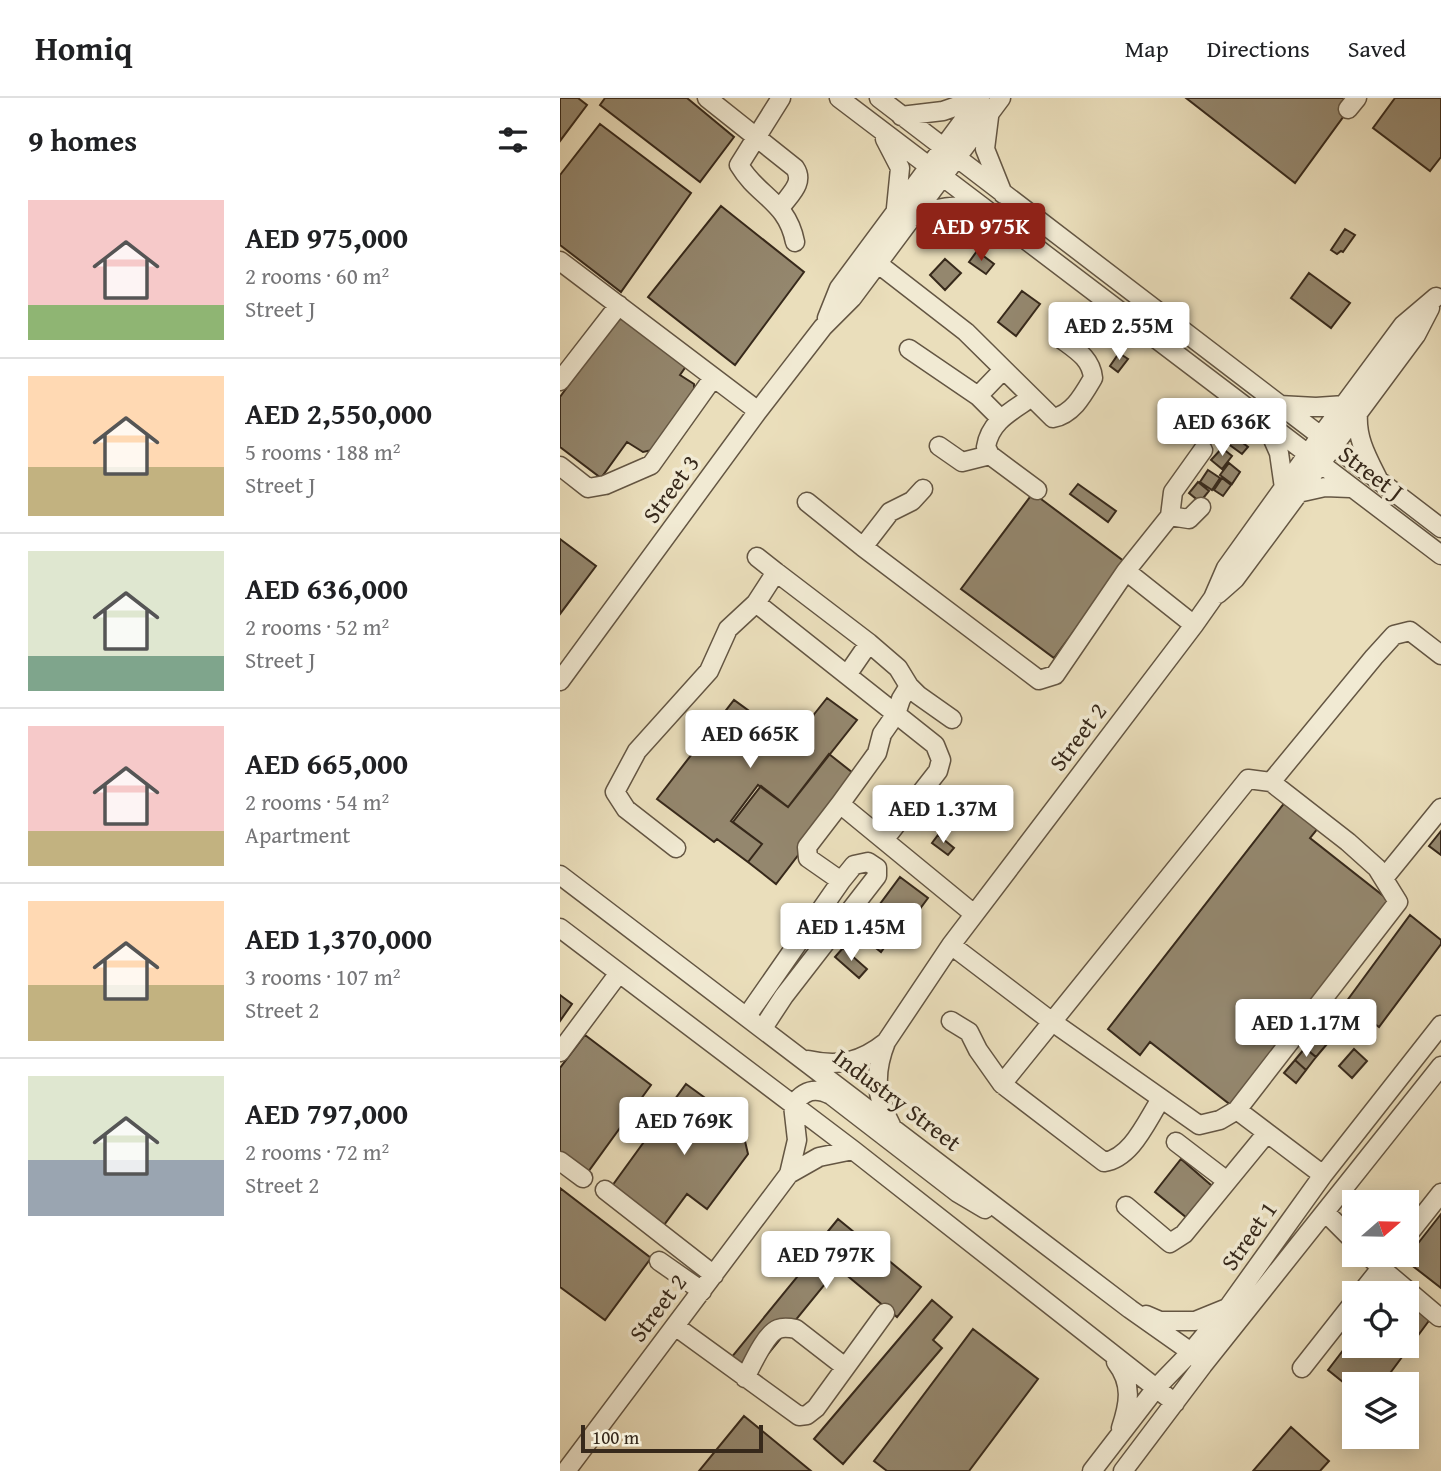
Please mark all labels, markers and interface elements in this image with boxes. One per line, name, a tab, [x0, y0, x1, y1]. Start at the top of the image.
text: Homiq	[35, 24, 132, 72]
text: Map	[1125, 31, 1169, 66]
text: Directions	[1207, 31, 1310, 66]
text: Saved	[1348, 31, 1406, 66]
text: 9 homes	[28, 118, 137, 162]
icon: filters	[494, 121, 532, 159]
pin: AED 975K	[909, 204, 1053, 263]
text: AED 975K	[932, 209, 1030, 242]
text: AED 975,000	[245, 215, 408, 259]
icon: home	[84, 228, 168, 312]
text: 2 rooms · 60 m²	[245, 259, 389, 292]
text: Street J	[245, 292, 316, 325]
pin: AED 2.55M	[1039, 302, 1199, 362]
text: AED 2.55M	[1064, 308, 1174, 341]
text: AED 2,550,000	[245, 391, 432, 435]
pin: AED 636K	[1150, 398, 1294, 458]
icon: home	[84, 404, 168, 488]
text: AED 636K	[1173, 404, 1271, 437]
text: 5 rooms · 188 m²	[245, 435, 400, 468]
street label: Street J	[1331, 436, 1411, 509]
street label: Street 3	[634, 447, 708, 530]
text: Street J	[245, 468, 316, 501]
text: AED 636,000	[245, 566, 408, 610]
icon: home	[84, 579, 168, 663]
text: 2 rooms · 52 m²	[245, 610, 389, 643]
text: Street J	[245, 643, 316, 676]
street label: Street 2	[1040, 695, 1115, 778]
pin: AED 665K	[678, 710, 822, 770]
text: AED 665K	[701, 716, 799, 749]
text: AED 665,000	[245, 741, 408, 785]
icon: home	[84, 754, 168, 838]
text: 2 rooms · 54 m²	[245, 785, 389, 818]
pin: AED 1.37M	[863, 786, 1023, 845]
text: AED 1.37M	[888, 791, 998, 824]
text: Apartment	[245, 818, 350, 851]
pin: AED 1.45M	[771, 904, 931, 963]
text: AED 1.45M	[796, 909, 906, 942]
text: AED 1,370,000	[245, 916, 432, 960]
icon: home	[84, 929, 168, 1013]
text: 3 rooms · 107 m²	[245, 960, 400, 993]
text: Street 2	[245, 993, 319, 1026]
pin: AED 1.17M	[1226, 1000, 1386, 1059]
text: AED 1.17M	[1251, 1005, 1361, 1038]
street label: Industry Street	[826, 1040, 969, 1160]
text: AED 797,000	[245, 1091, 408, 1135]
pin: AED 769K	[612, 1098, 756, 1157]
text: AED 769K	[635, 1103, 733, 1136]
icon: home	[84, 1104, 168, 1188]
text: 2 rooms · 72 m²	[245, 1135, 389, 1168]
text: Street 2	[245, 1168, 319, 1201]
north arrow	[1342, 1190, 1419, 1267]
map controls	[1342, 1190, 1419, 1449]
street label: Street 1	[1212, 1194, 1285, 1278]
pin: AED 797K	[754, 1232, 898, 1291]
text: AED 797K	[777, 1237, 875, 1270]
street label: Street 2	[620, 1266, 695, 1349]
button: locate	[1342, 1281, 1419, 1358]
button: layers	[1342, 1372, 1419, 1449]
scale bar	[581, 1422, 763, 1454]
text: 100 m	[592, 1423, 639, 1451]

